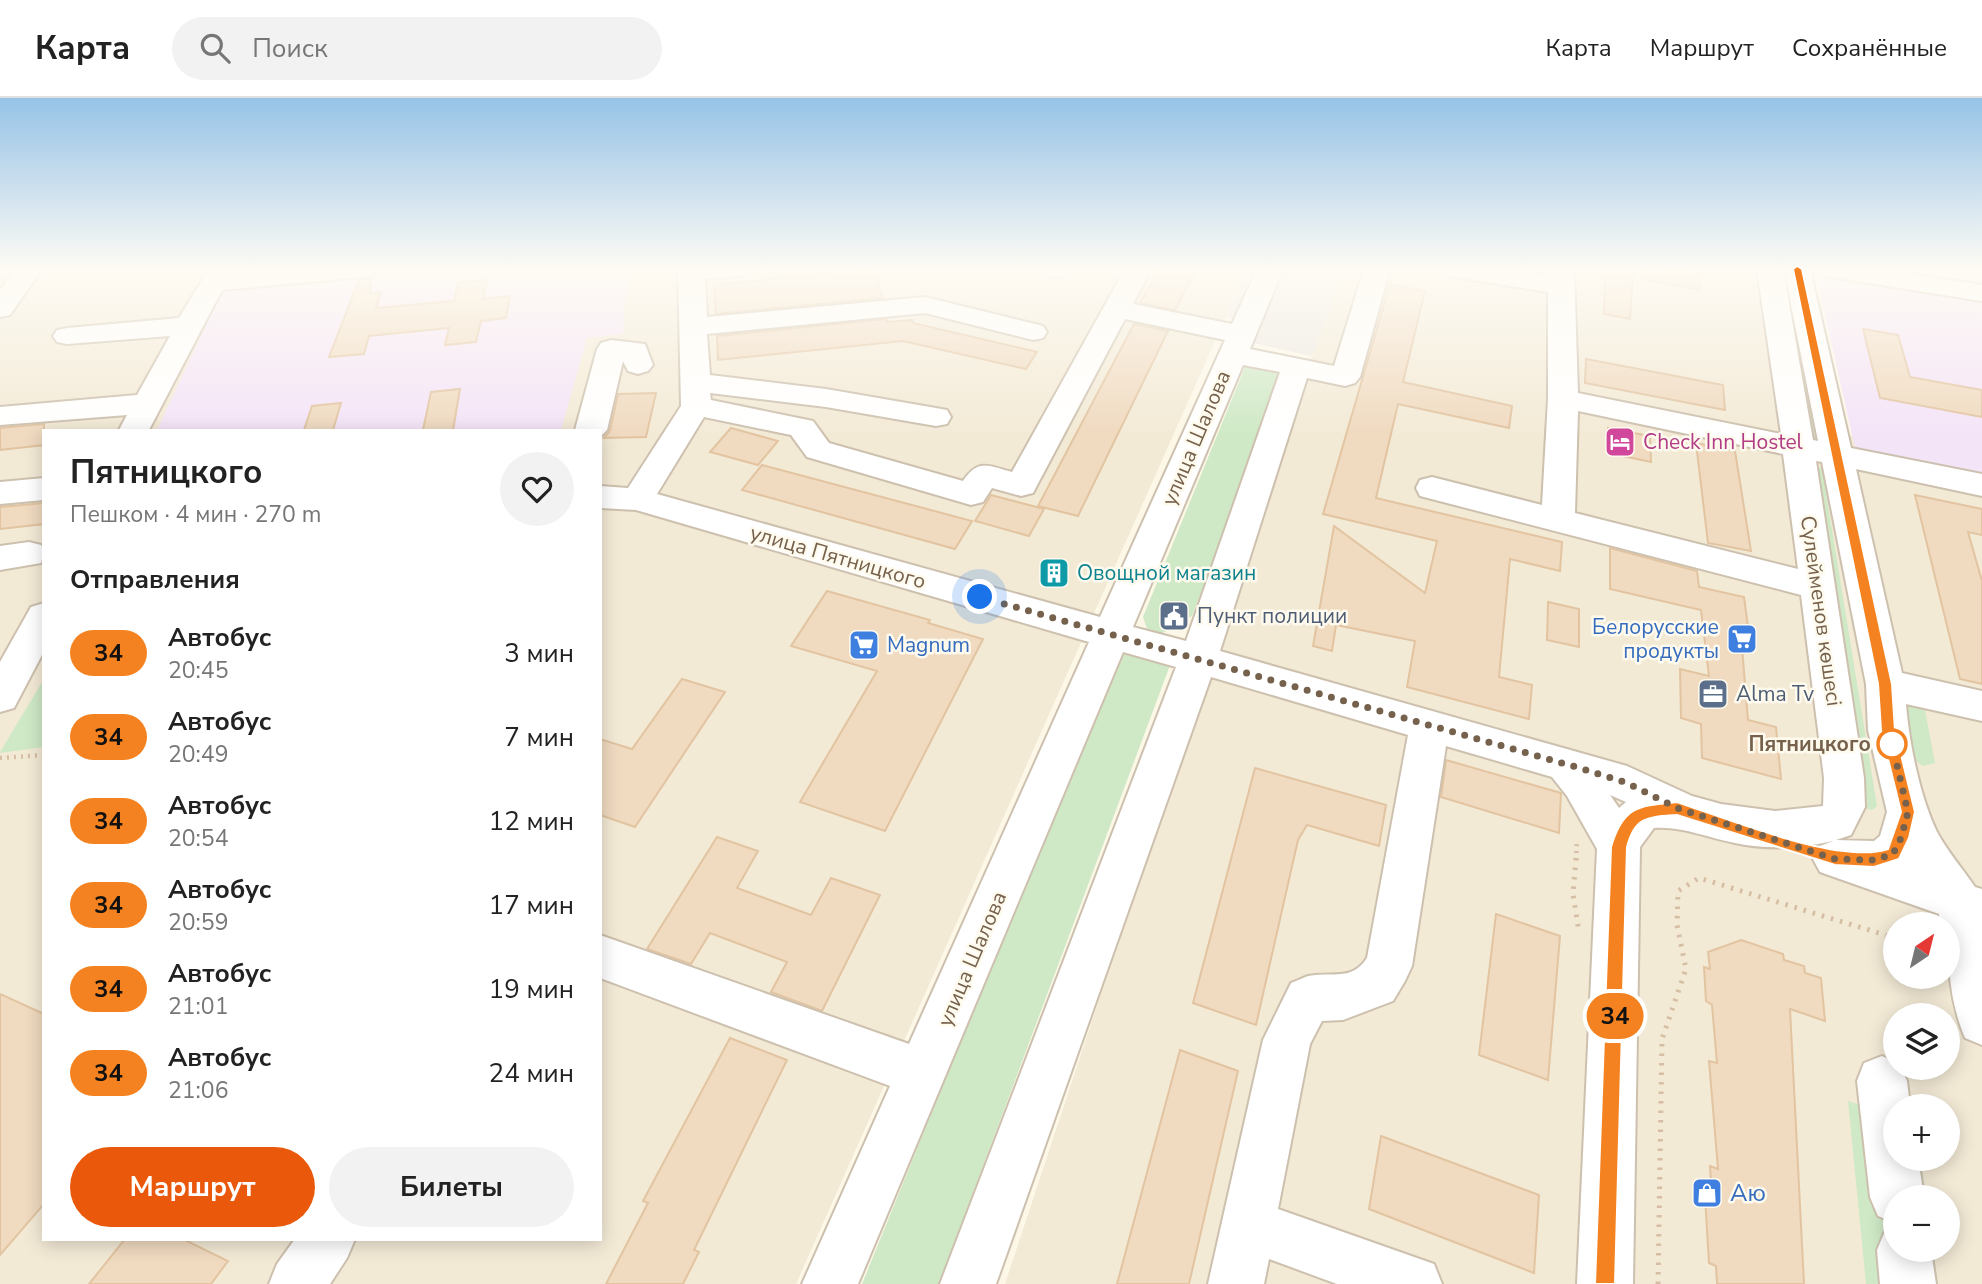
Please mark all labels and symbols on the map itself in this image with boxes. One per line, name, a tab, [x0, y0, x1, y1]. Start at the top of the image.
street label: улица Шалова	[1155, 366, 1237, 510]
hotel icon: Check Inn Hostel	[1603, 425, 1637, 459]
place label: Check Inn Hostel	[1643, 428, 1804, 456]
street label: Сүлейменов көшесі	[1794, 514, 1848, 708]
street label: улица Пятницкого	[747, 519, 929, 595]
building icon: Овощной магазин	[1037, 556, 1071, 590]
place label: Овощной магазин	[1077, 559, 1256, 587]
your location	[962, 579, 997, 614]
public building icon: Пункт полиции	[1157, 599, 1191, 633]
place label: Пункт полиции	[1197, 602, 1347, 630]
place label: Белорусские продукты	[1592, 613, 1719, 665]
supermarket icon: Белорусские продукты	[1725, 622, 1759, 656]
supermarket icon: Magnum	[847, 628, 881, 662]
place label: Magnum	[887, 631, 970, 659]
office icon: Alma Tv	[1696, 677, 1730, 711]
place label: Alma Tv	[1736, 680, 1814, 708]
marker: Пятницкого	[1877, 729, 1907, 759]
place label: Пятницкого	[1749, 730, 1871, 758]
street label: улица Шалова	[931, 887, 1013, 1031]
north arrow	[1883, 912, 1960, 989]
line badge: 34	[1584, 993, 1646, 1039]
shop icon: Аю	[1690, 1176, 1724, 1210]
place label: Аю	[1730, 1177, 1766, 1209]

